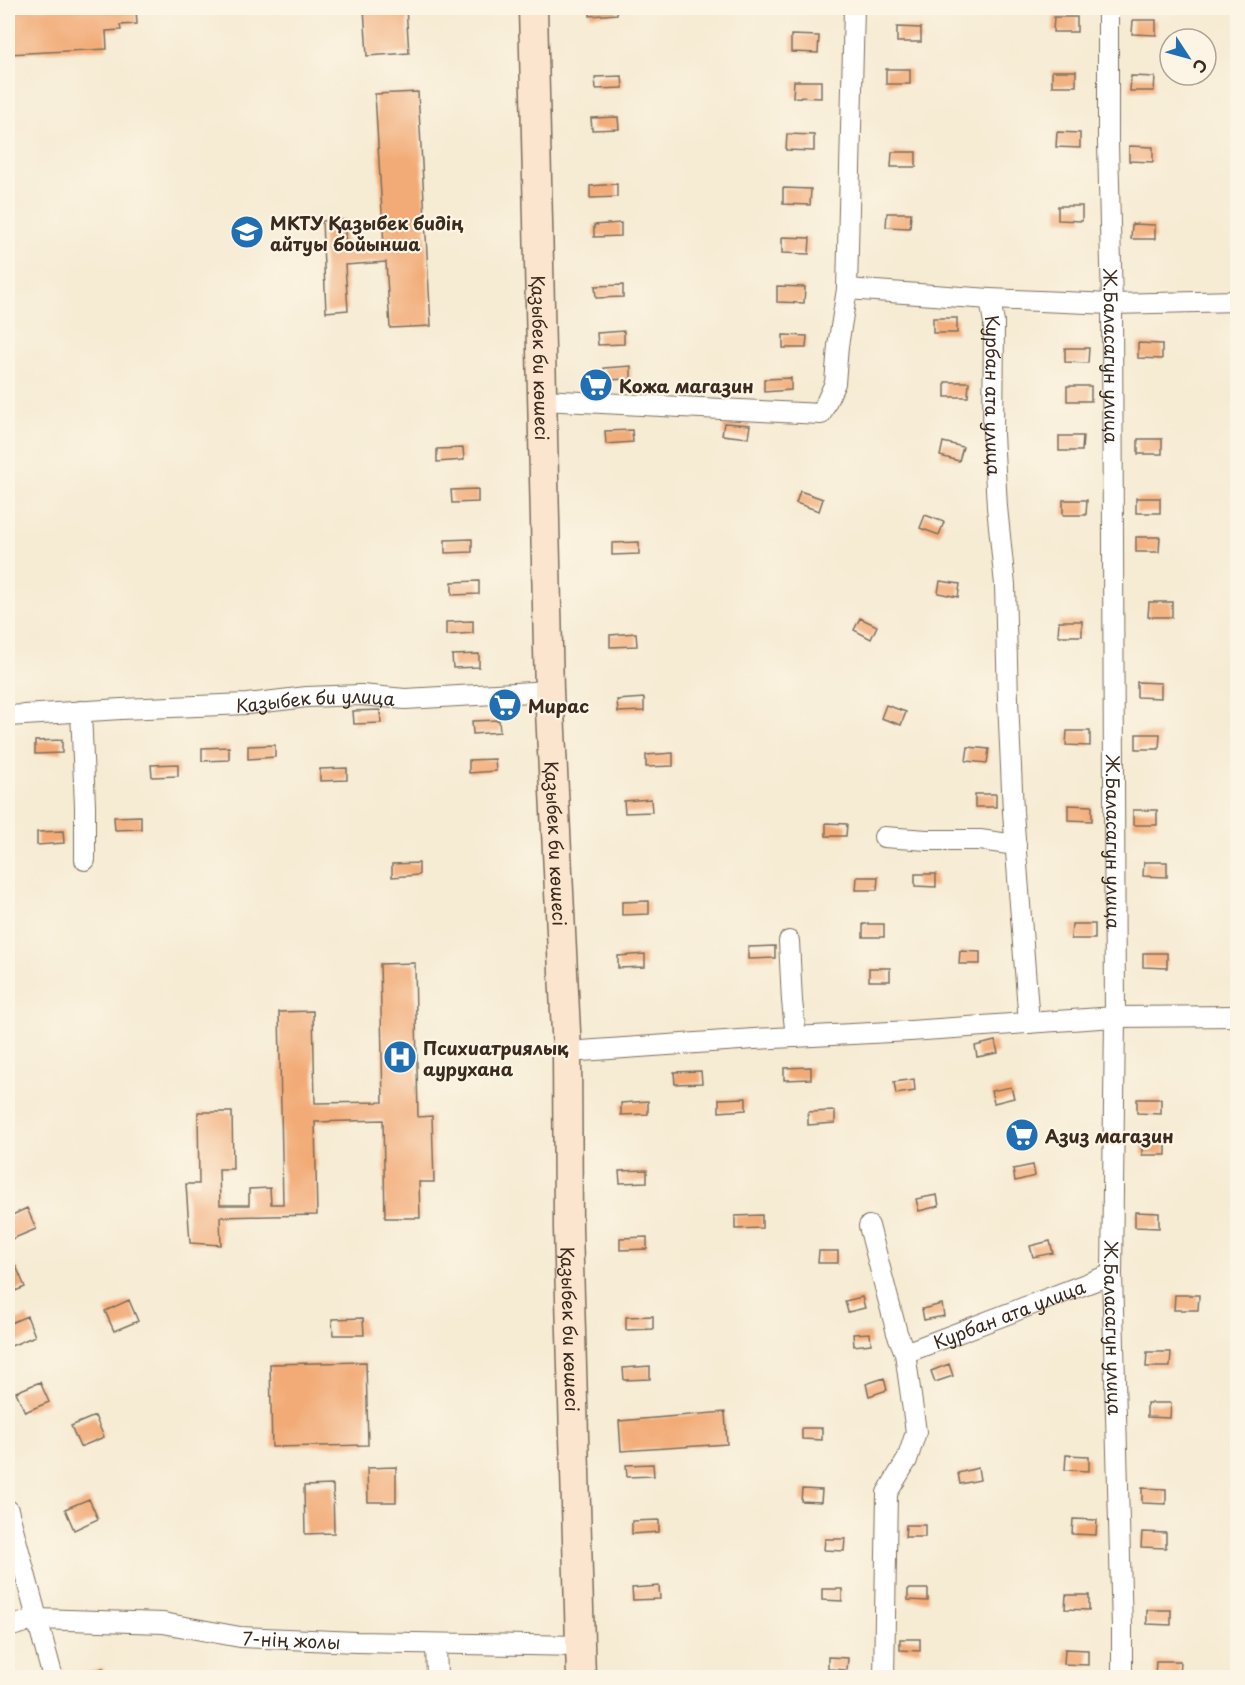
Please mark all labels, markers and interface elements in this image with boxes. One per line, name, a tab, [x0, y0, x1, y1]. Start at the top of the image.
north arrow	[1158, 27, 1218, 87]
text: С	[1188, 54, 1214, 78]
place label: МКТУ Қазыбек бидің айтуы бойынша	[270, 209, 464, 257]
school or university icon: МКТУ Қазыбек бидің айтуы бойынша	[229, 214, 265, 250]
street label: Ж.Баласагун улица	[1098, 267, 1126, 444]
street label: Қазыбек би көшесі	[526, 275, 557, 441]
street label: Курбан ата улица	[979, 313, 1009, 477]
supermarket icon: Кожа магазин	[578, 367, 614, 403]
place label: Кожа магазин	[619, 372, 754, 399]
street label: Казыбек би улица	[235, 681, 397, 718]
supermarket icon: Мирас	[487, 687, 523, 723]
place label: Мирас	[528, 692, 589, 719]
street label: Ж.Баласагун улица	[1100, 754, 1128, 930]
street label: Қазыбек би көшесі	[539, 761, 574, 927]
place label: Психиатриялық аурухана	[423, 1034, 569, 1082]
hospital icon: Психиатриялық аурухана	[382, 1039, 418, 1075]
supermarket icon: Азиз магазин	[1004, 1117, 1040, 1153]
place label: Азиз магазин	[1045, 1122, 1174, 1149]
street label: Ж.Баласагун улица	[1098, 1239, 1130, 1416]
street label: Қазыбек би көшесі	[555, 1246, 587, 1412]
street label: Курбан ата улица	[929, 1272, 1089, 1355]
street label: 7-нің жолы	[242, 1624, 341, 1655]

